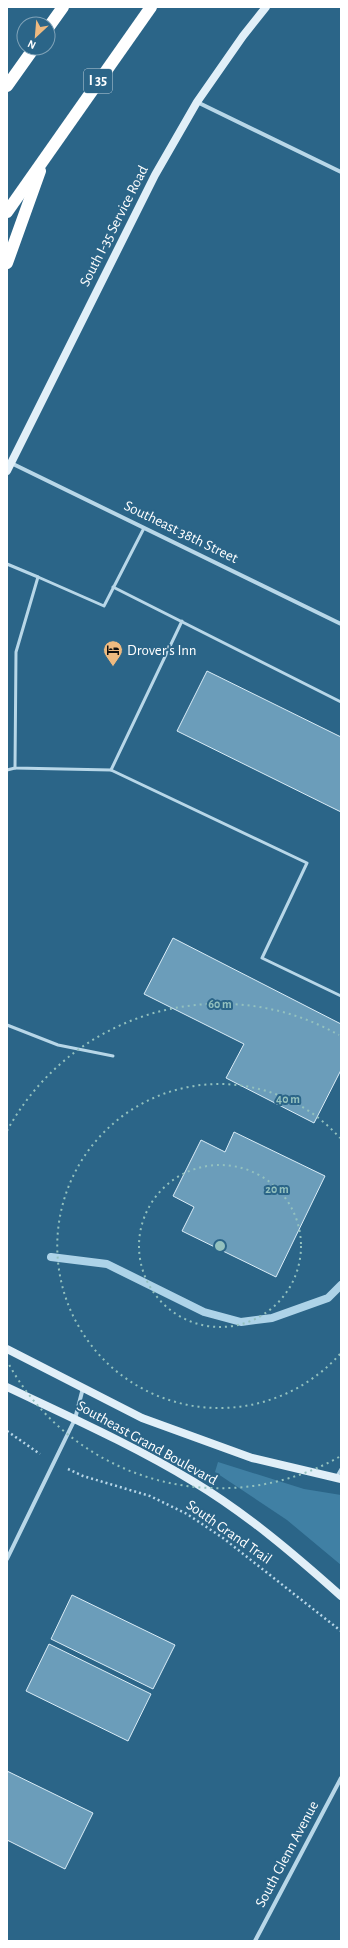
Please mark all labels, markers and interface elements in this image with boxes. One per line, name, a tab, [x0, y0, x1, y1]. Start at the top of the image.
north arrow	[16, 16, 56, 56]
text: N	[26, 38, 38, 51]
road number: I 35	[84, 69, 112, 93]
street label: South I-35 Service Road	[77, 163, 151, 289]
street label: Southeast 38th Street	[122, 498, 241, 566]
hotel icon: Drover's Inn	[102, 639, 124, 667]
place label: Drover's Inn	[127, 643, 197, 658]
text: 60 m	[208, 998, 232, 1010]
text: 40 m	[276, 1093, 300, 1105]
text: 20 m	[265, 1183, 289, 1195]
centre of rings	[213, 1239, 227, 1253]
street label: Southeast Grand Boulevard	[74, 1398, 220, 1488]
street label: South Grand Trail	[184, 1497, 274, 1567]
street label: South Glenn Avenue	[253, 1798, 321, 1910]

